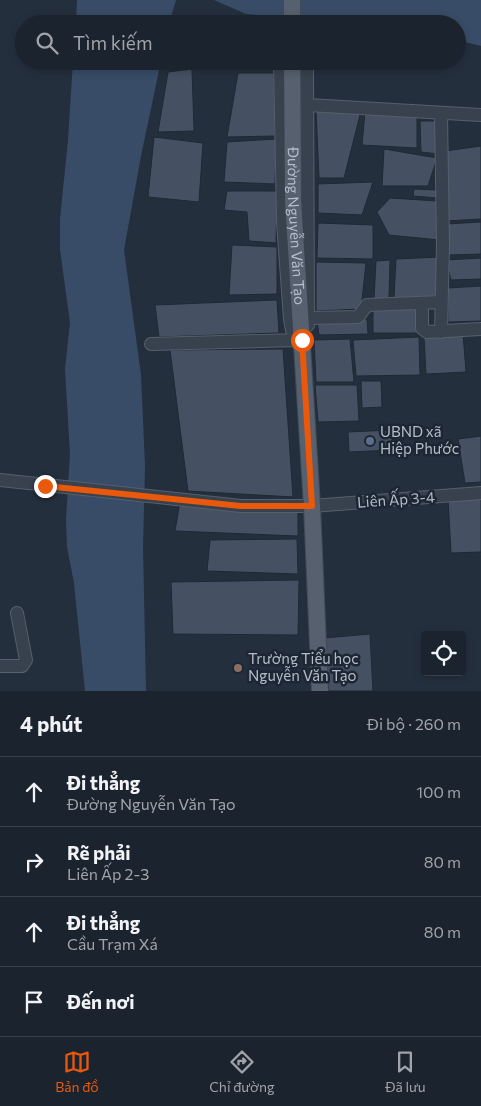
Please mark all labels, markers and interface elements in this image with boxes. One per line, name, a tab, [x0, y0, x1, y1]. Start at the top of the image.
search box	[15, 15, 466, 70]
icon: search	[33, 29, 61, 57]
text: Tìm kiếm	[73, 31, 152, 54]
street label: Đường Nguyễn Văn Tạo	[285, 146, 309, 305]
route start	[291, 329, 314, 352]
place label: UBND xã Hiệp Phước	[380, 422, 459, 457]
marker: UBND xã Hiệp Phước	[364, 435, 376, 447]
route end	[34, 475, 57, 498]
street label: Liên Ấp 3-4	[356, 484, 435, 511]
map controls	[421, 631, 466, 676]
button: locate	[421, 631, 466, 676]
place label: Trường Tiểu học Nguyễn Văn Tạo	[248, 649, 359, 684]
marker: Trường Tiểu học Nguyễn Văn Tạo	[232, 662, 244, 674]
text: 4 phút	[20, 711, 82, 736]
text: Đi bộ · 260 m	[367, 714, 461, 733]
text: Đi thẳng	[67, 771, 140, 794]
icon: ahead	[20, 778, 48, 806]
text: 100 m	[416, 782, 461, 801]
text: Đường Nguyễn Văn Tạo	[67, 794, 236, 813]
text: Rẽ phải	[67, 841, 131, 864]
icon: right	[20, 848, 48, 876]
text: 80 m	[424, 852, 461, 871]
text: Liên Ấp 2-3	[67, 864, 149, 883]
text: Đi thẳng	[67, 911, 140, 934]
icon: ahead	[20, 918, 48, 946]
text: 80 m	[424, 922, 461, 941]
text: Cầu Trạm Xá	[67, 934, 158, 953]
icon: arrive	[20, 988, 48, 1016]
text: Đến nơi	[67, 990, 135, 1013]
tab: Bản đồ	[55, 1048, 99, 1095]
tab: Chỉ đường	[209, 1048, 275, 1095]
tab: Đã lưu	[385, 1048, 426, 1095]

